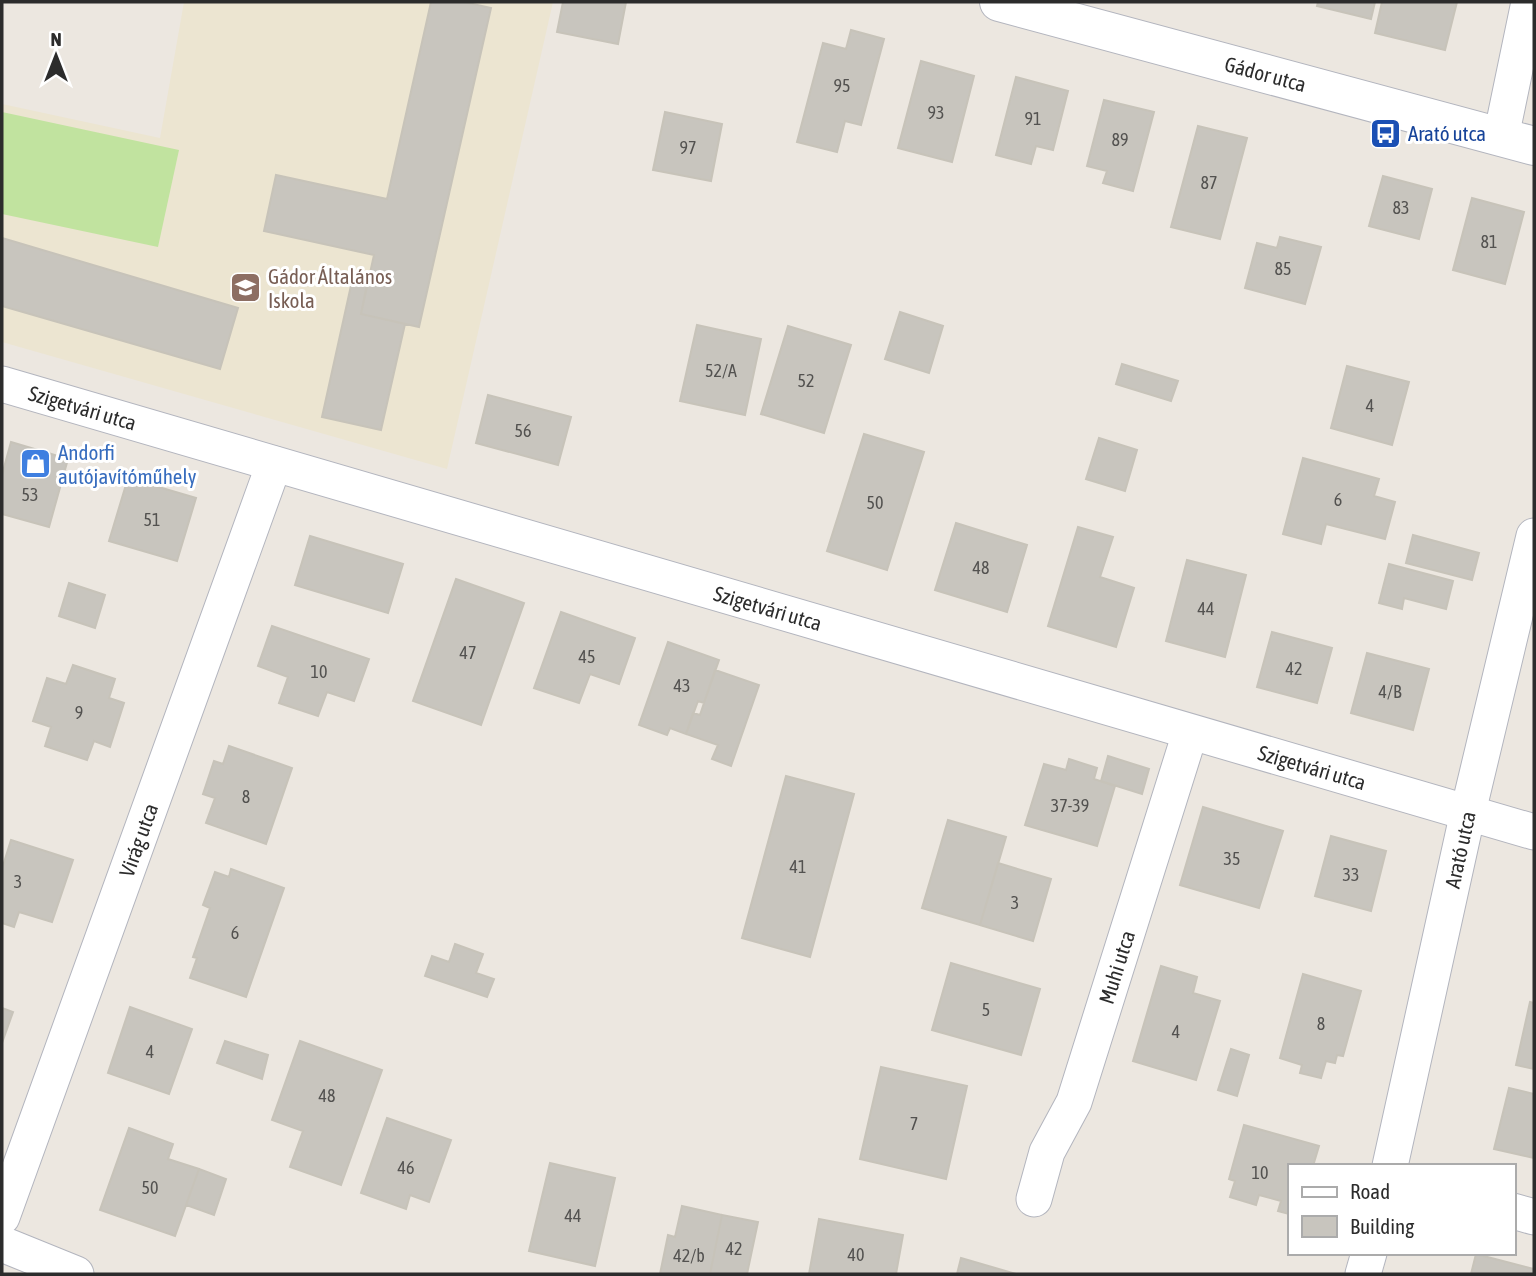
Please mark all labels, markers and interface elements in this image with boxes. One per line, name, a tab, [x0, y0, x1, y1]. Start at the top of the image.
north arrow	[21, 21, 91, 91]
text: N	[50, 28, 62, 50]
street label: Gádor utca	[1222, 51, 1309, 96]
house number: 95	[834, 75, 850, 96]
house number: 93	[928, 102, 944, 123]
house number: 91	[1025, 108, 1041, 129]
bus stop icon: Arató utca	[1368, 116, 1402, 150]
place label: Arató utca	[1408, 121, 1486, 145]
house number: 89	[1112, 129, 1128, 150]
house number: 97	[680, 137, 696, 158]
house number: 87	[1201, 172, 1217, 193]
house number: 83	[1393, 197, 1409, 218]
house number: 81	[1481, 231, 1497, 252]
house number: 85	[1275, 258, 1291, 279]
place label: Gádor Általános Iskola	[268, 264, 392, 312]
school or university icon: Gádor Általános Iskola	[228, 271, 262, 305]
house number: 52/A	[705, 360, 737, 381]
house number: 52	[798, 370, 814, 391]
street label: Szigetvári utca	[26, 380, 139, 435]
house number: 4	[1366, 395, 1374, 416]
house number: 56	[515, 420, 531, 441]
place label: Andorfi autójavítóműhely	[58, 440, 197, 488]
shop icon: Andorfi autójavítóműhely	[18, 447, 52, 481]
house number: 53	[22, 484, 38, 505]
house number: 6	[1334, 489, 1342, 510]
house number: 50	[867, 492, 883, 513]
house number: 51	[144, 509, 160, 530]
house number: 48	[973, 557, 989, 578]
street label: Szigetvári utca	[711, 581, 825, 635]
house number: 44	[1198, 598, 1214, 619]
house number: 47	[460, 642, 476, 663]
house number: 45	[579, 646, 595, 667]
house number: 42	[1286, 658, 1302, 679]
house number: 10	[311, 661, 327, 682]
house number: 43	[674, 675, 690, 696]
house number: 4/B	[1378, 681, 1402, 702]
house number: 9	[75, 702, 83, 723]
street label: Szigetvári utca	[1255, 740, 1369, 794]
house number: 8	[242, 786, 250, 807]
house number: 37-39	[1051, 795, 1089, 816]
street label: Virág utca	[114, 800, 162, 880]
street label: Arató utca	[1440, 809, 1480, 890]
house number: 35	[1224, 848, 1240, 869]
house number: 41	[790, 856, 806, 877]
house number: 33	[1343, 864, 1359, 885]
house number: 3	[14, 871, 22, 892]
house number: 3	[1011, 892, 1019, 913]
house number: 6	[231, 922, 239, 943]
street label: Muhi utca	[1094, 927, 1139, 1007]
house number: 5	[982, 999, 990, 1020]
house number: 8	[1317, 1013, 1325, 1034]
house number: 4	[1172, 1021, 1180, 1042]
house number: 4	[146, 1041, 154, 1062]
house number: 48	[319, 1085, 335, 1106]
house number: 7	[910, 1113, 918, 1134]
house number: 46	[398, 1157, 414, 1178]
house number: 10	[1252, 1162, 1268, 1183]
legend	[1288, 1164, 1515, 1255]
house number: 50	[142, 1177, 158, 1198]
text: Road	[1350, 1179, 1390, 1203]
house number: 44	[565, 1205, 581, 1226]
text: Building	[1350, 1214, 1414, 1238]
house number: 42	[726, 1238, 742, 1259]
house number: 40	[848, 1244, 864, 1265]
house number: 42/b	[673, 1245, 705, 1266]

